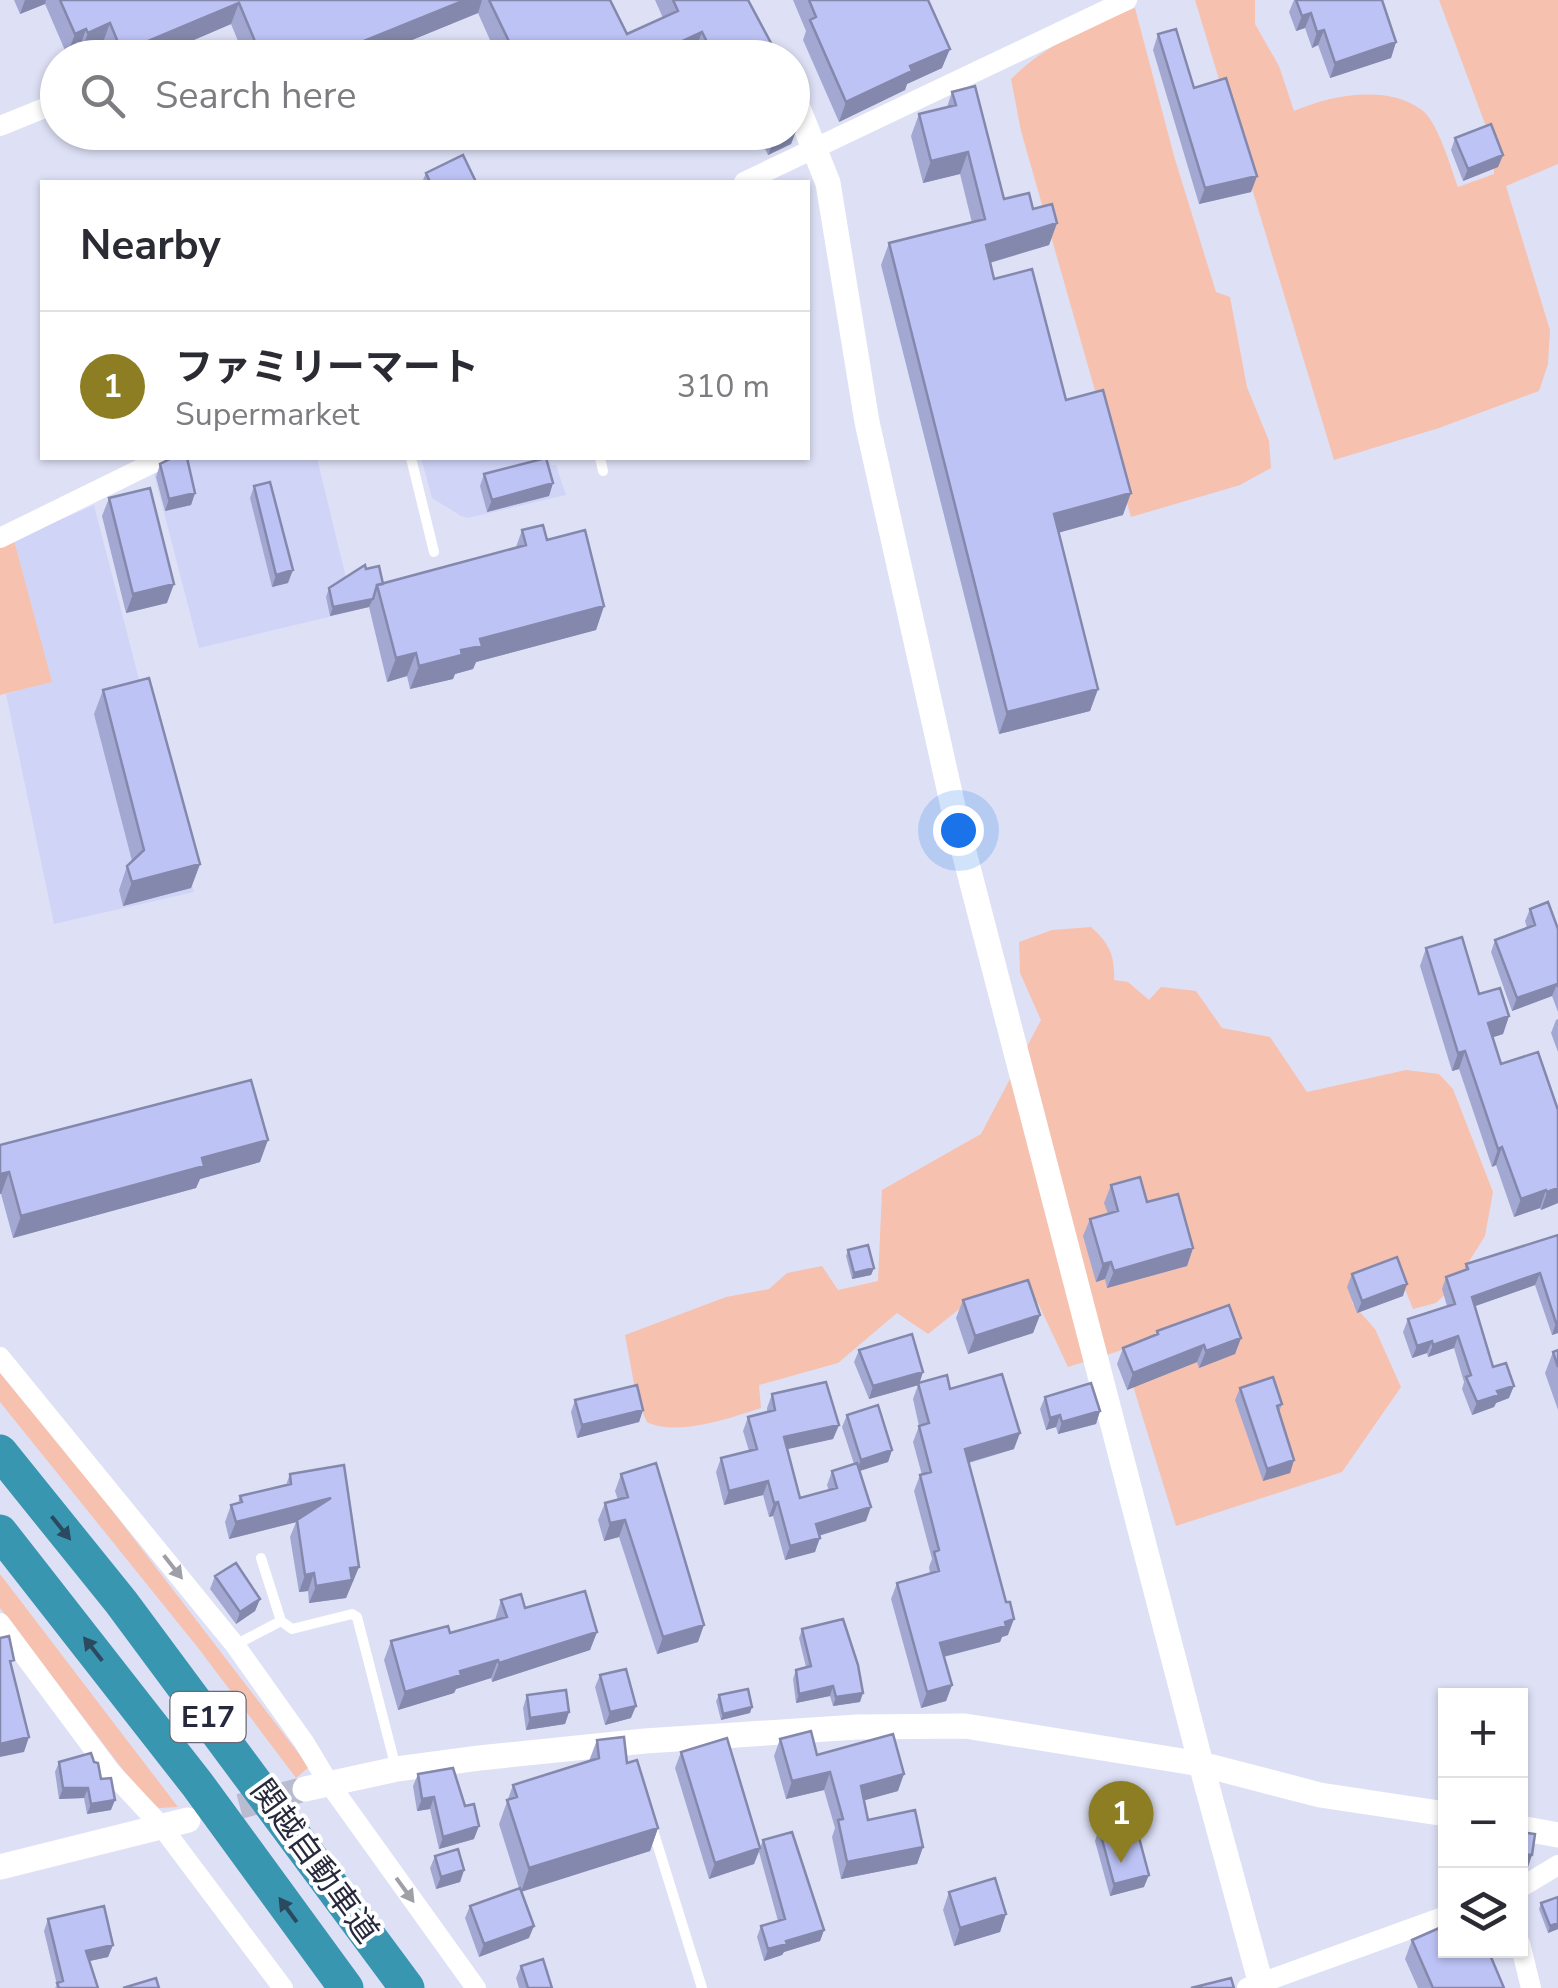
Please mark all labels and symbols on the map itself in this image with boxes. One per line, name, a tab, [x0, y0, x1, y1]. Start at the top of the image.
your location	[933, 805, 984, 856]
one-way arrow	[50, 1515, 71, 1541]
one-way arrow	[162, 1555, 183, 1580]
one-way arrow	[83, 1637, 104, 1663]
road number: E17	[170, 1692, 246, 1742]
street label: 関越自動車道	[241, 1771, 388, 1952]
pin: 1	[1088, 1780, 1154, 1863]
one-way arrow	[395, 1877, 415, 1903]
one-way arrow	[279, 1896, 299, 1923]

